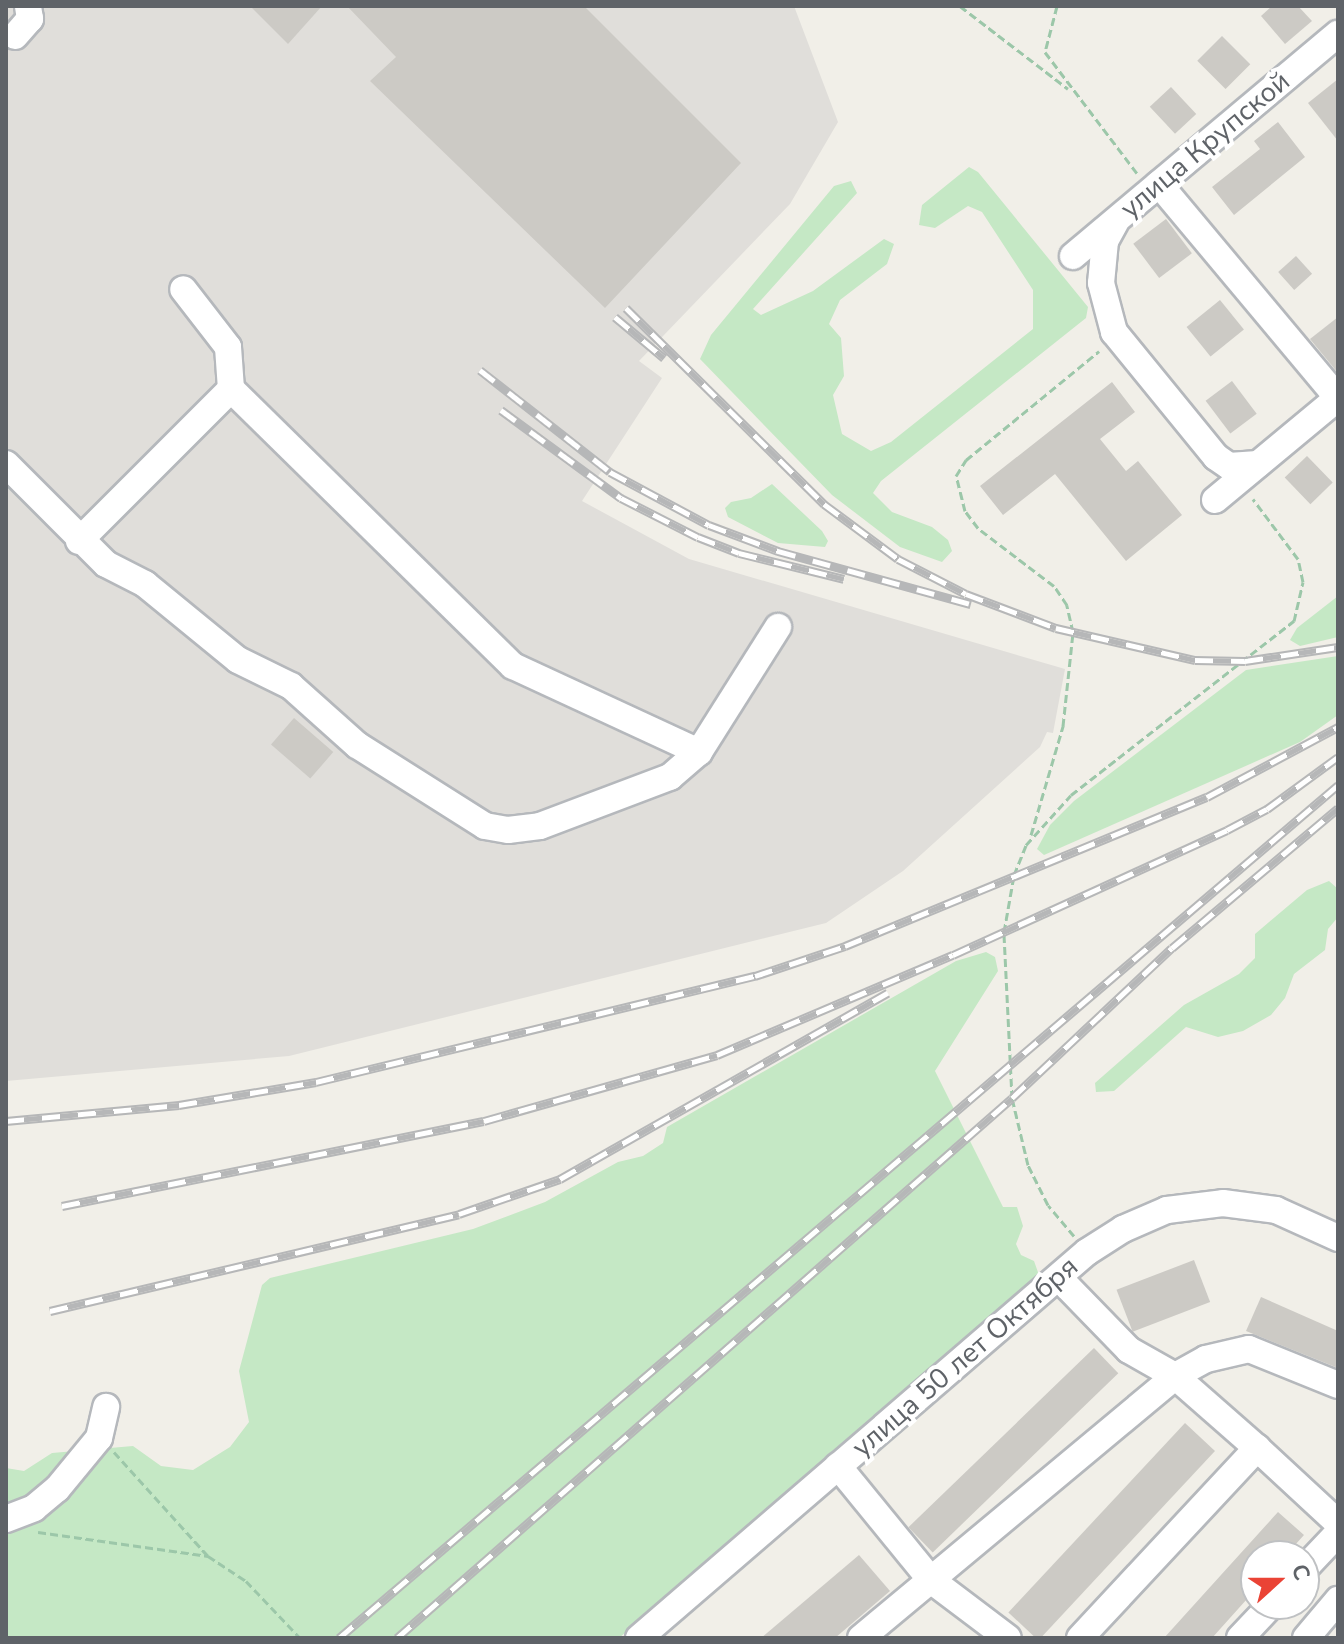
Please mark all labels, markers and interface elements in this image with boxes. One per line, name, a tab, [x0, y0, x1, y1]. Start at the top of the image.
street label: улица Крупской	[1113, 64, 1297, 226]
street label: улица 50 лет Октября	[845, 1250, 1085, 1464]
north arrow	[1240, 1540, 1320, 1620]
text: С	[1284, 1560, 1317, 1584]

